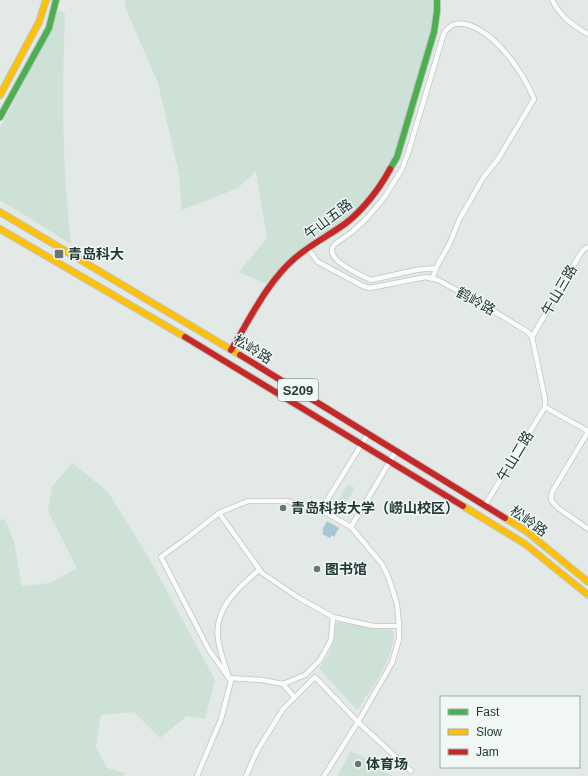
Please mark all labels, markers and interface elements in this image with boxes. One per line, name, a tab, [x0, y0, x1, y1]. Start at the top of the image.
street label: 午山五路	[301, 196, 355, 242]
place label: 青岛科大	[68, 246, 124, 262]
marker: 青岛科大	[53, 248, 65, 260]
street label: 午山三路	[538, 262, 580, 318]
street label: 鹤岭路	[454, 284, 498, 318]
street label: 松岭路	[231, 331, 275, 367]
road number: S209	[278, 379, 318, 401]
street label: 午山二路	[494, 428, 536, 484]
place label: 青岛科技大学（崂山校区）	[291, 500, 459, 516]
street label: 松岭路	[507, 502, 551, 540]
marker: 青岛科技大学（崂山校区）	[278, 503, 288, 513]
place label: 图书馆	[325, 561, 367, 577]
marker: 图书馆	[312, 564, 322, 574]
legend	[440, 696, 580, 768]
text: Fast	[476, 705, 500, 719]
text: Slow	[476, 725, 502, 739]
text: Jam	[476, 745, 499, 759]
place label: 体育场	[366, 756, 408, 772]
marker: 体育场	[353, 759, 363, 769]

